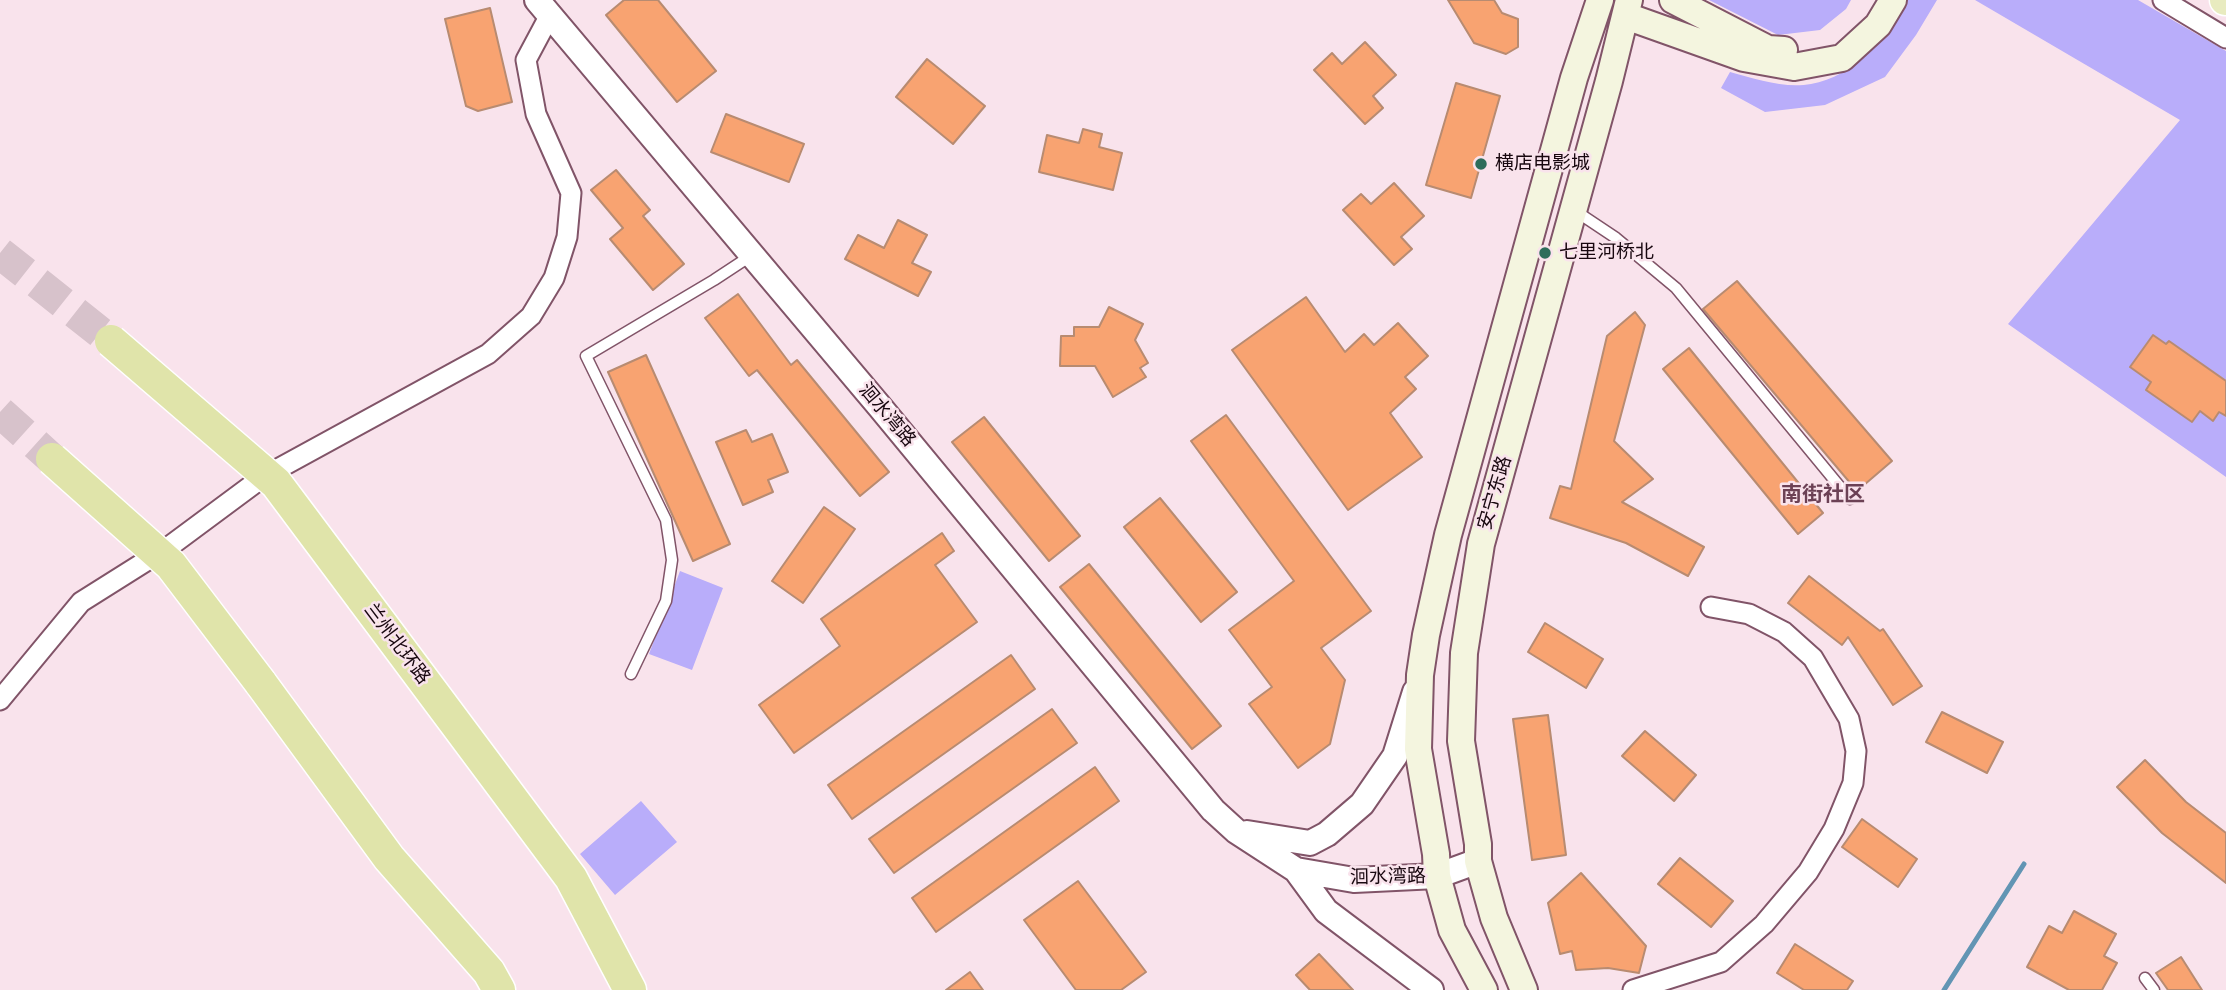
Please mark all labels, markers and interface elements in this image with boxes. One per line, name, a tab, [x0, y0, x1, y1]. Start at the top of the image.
place label: 横店电影城	[1495, 153, 1590, 175]
marker: 横店电影城	[1473, 156, 1489, 172]
place label: 七里河桥北	[1559, 242, 1654, 264]
marker: 七里河桥北	[1537, 245, 1553, 261]
street label: 洄水湾路	[854, 379, 920, 451]
street label: 安宁东路	[1474, 453, 1516, 533]
district label: 南街社区	[1781, 482, 1865, 508]
street label: 兰州北环路	[359, 599, 435, 689]
street label: 洄水湾路	[1350, 865, 1426, 889]

